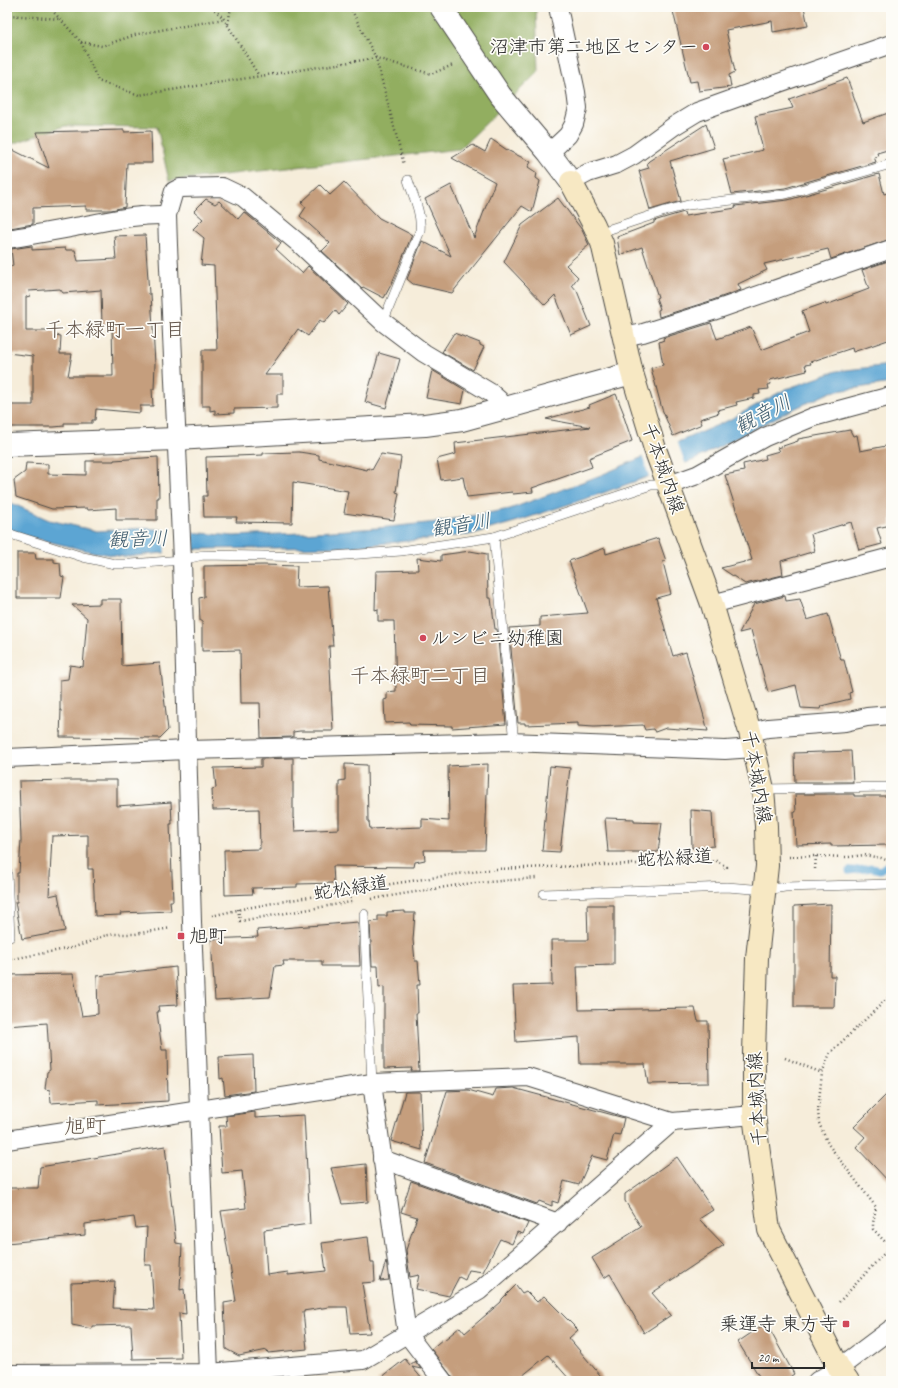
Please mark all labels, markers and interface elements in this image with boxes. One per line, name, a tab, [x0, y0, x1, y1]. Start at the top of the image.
place label: 沼津市第二地区センター	[490, 35, 698, 59]
marker: 沼津市第二地区センター	[701, 42, 711, 52]
district label: 千本緑町一丁目	[45, 317, 185, 342]
water label: 観音川	[731, 389, 795, 439]
street label: 千本城内線	[636, 419, 690, 517]
water label: 観音川	[429, 508, 493, 542]
water label: 観音川	[108, 525, 168, 553]
place label: ルンビニ幼稚園	[431, 626, 564, 650]
marker: ルンビニ幼稚園	[418, 633, 428, 643]
district label: 千本緑町二丁目	[350, 663, 490, 688]
street label: 千本城内線	[737, 728, 777, 826]
street label: 蛇松緑道	[636, 844, 714, 872]
street label: 蛇松緑道	[312, 870, 390, 906]
place label: 旭町	[189, 924, 227, 948]
marker: 旭町	[176, 931, 186, 941]
street label: 千本城内線	[743, 1051, 771, 1147]
district label: 旭町	[64, 1113, 106, 1139]
place label: 乗運寺 東方寺	[719, 1312, 838, 1336]
marker: 乗運寺 東方寺	[841, 1319, 851, 1329]
scale bar	[752, 1344, 824, 1370]
text: 20 m	[758, 1350, 780, 1366]

